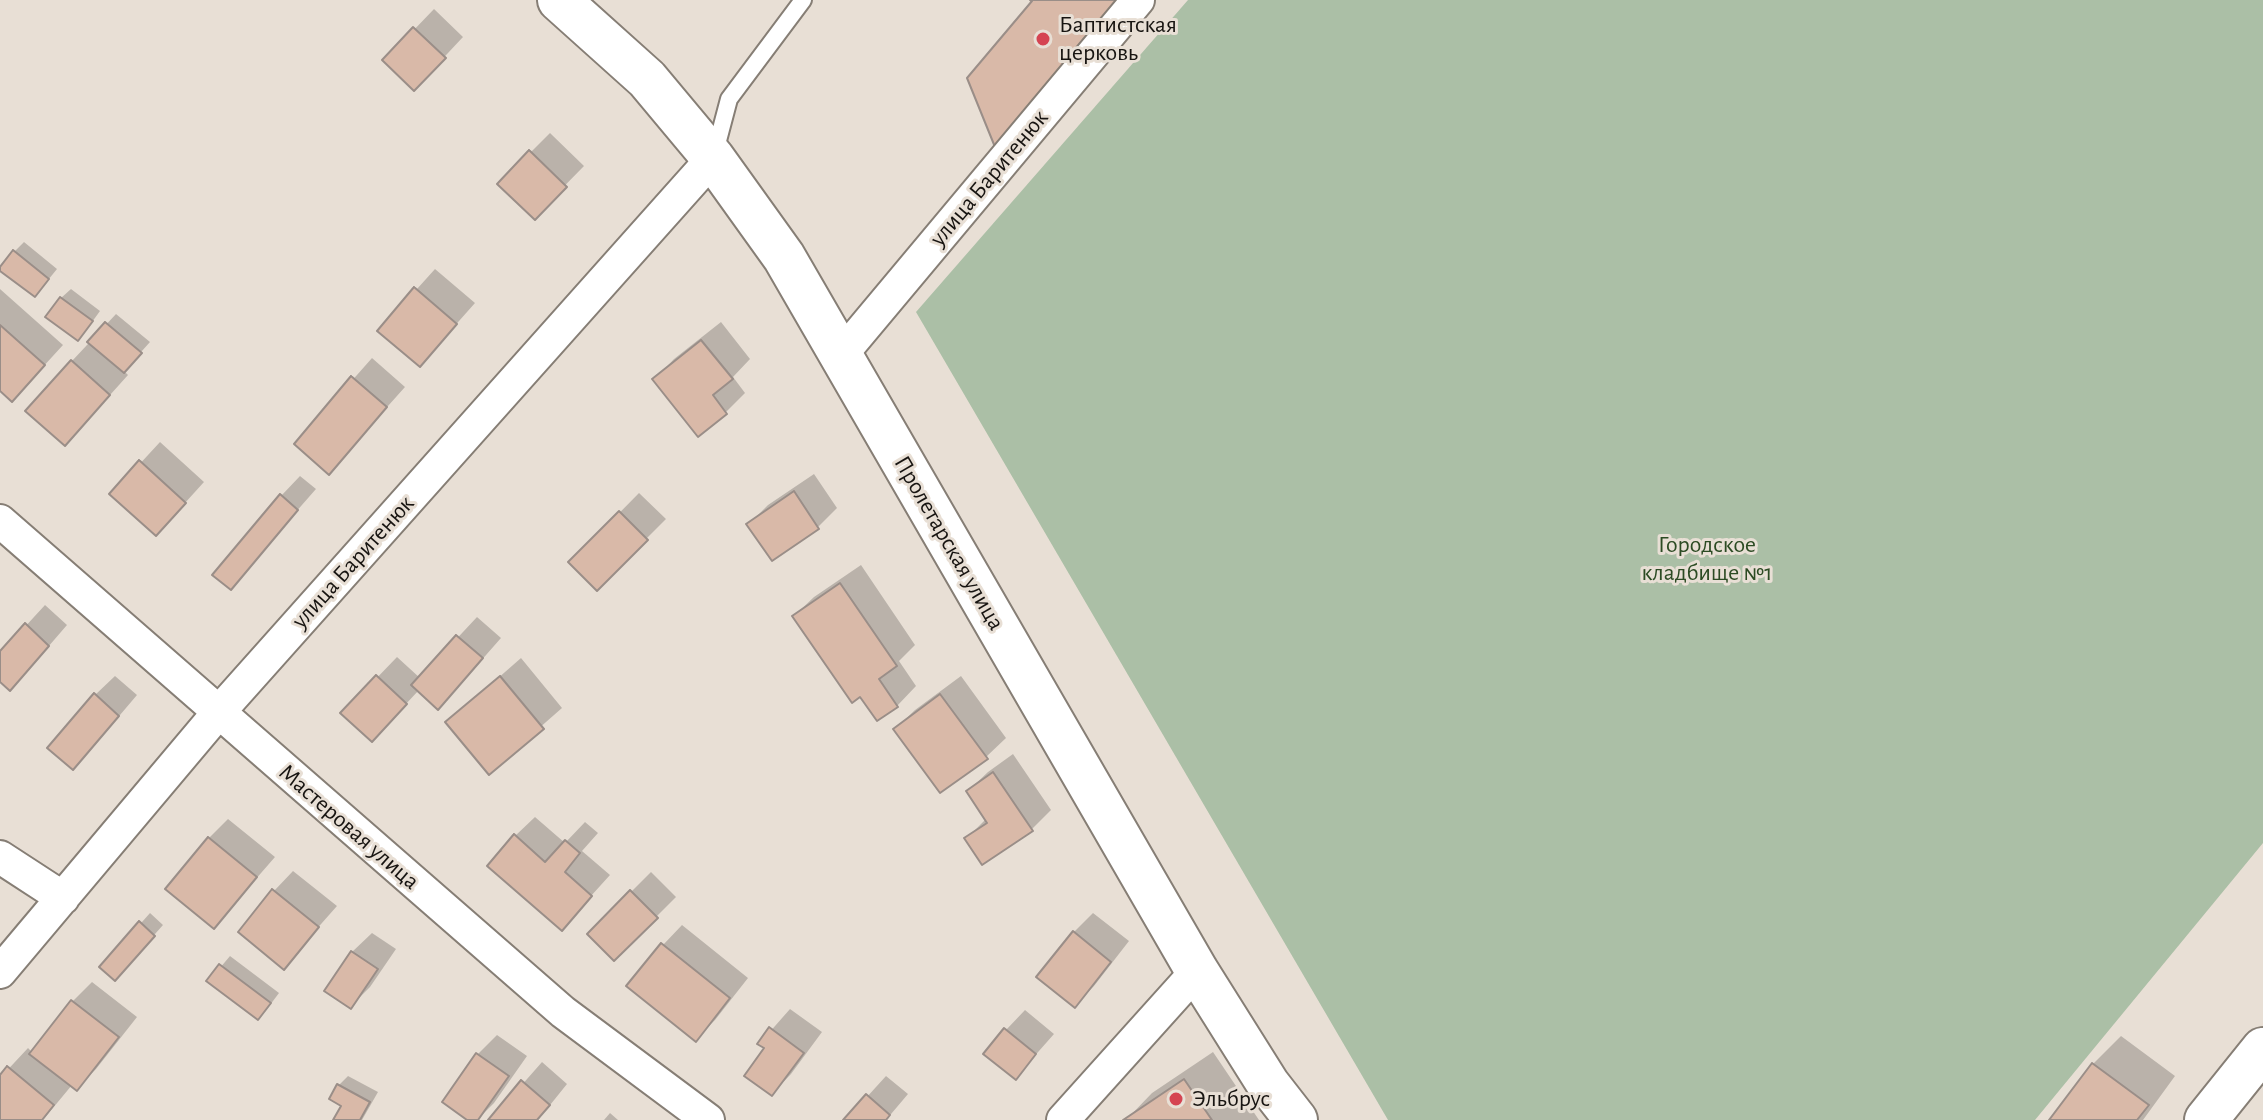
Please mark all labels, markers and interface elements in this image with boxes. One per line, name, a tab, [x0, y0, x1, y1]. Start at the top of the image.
place label: Баптистская церковь	[1059, 11, 1177, 67]
marker: Баптистская церковь	[1034, 30, 1052, 48]
street label: улица Баритенюк	[924, 104, 1054, 252]
street label: Пролетарская улица	[887, 451, 1011, 635]
street label: улица Баритенюк	[286, 490, 420, 634]
park label: Городское кладбище №1	[1641, 531, 1773, 587]
street label: Мастеровая улица	[273, 758, 425, 896]
place label: Эльбрус	[1192, 1085, 1270, 1113]
marker: Эльбрус	[1167, 1090, 1185, 1108]

